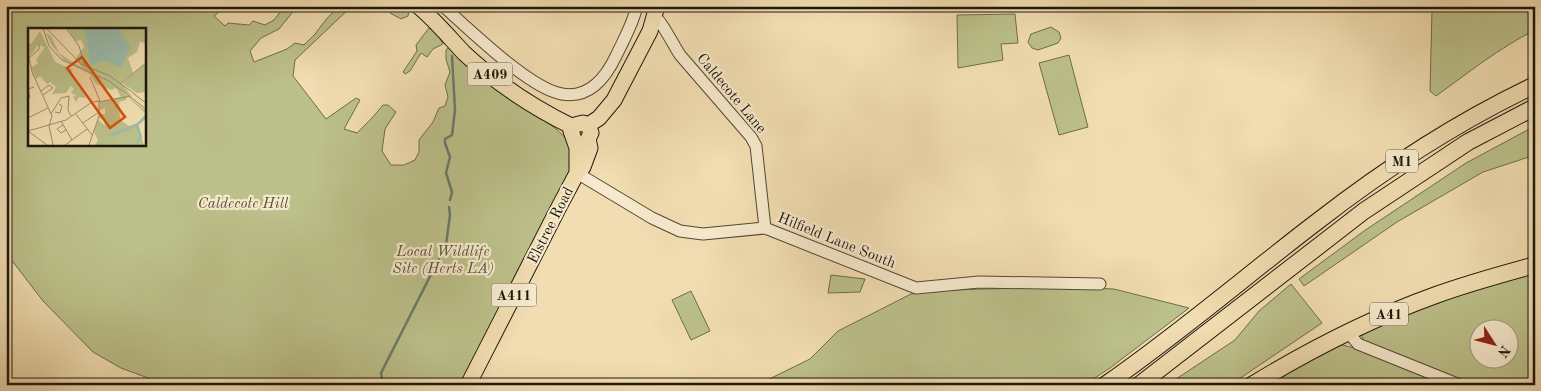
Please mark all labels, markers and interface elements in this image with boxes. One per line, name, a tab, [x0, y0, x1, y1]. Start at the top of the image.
inset map	[28, 28, 145, 145]
street label: Caldecote Lane	[693, 51, 768, 137]
road number: A409	[468, 62, 512, 86]
road number: M1	[1386, 150, 1418, 172]
street label: Elstree Road	[526, 185, 577, 266]
park label: Caldecote Hill	[198, 197, 289, 212]
street label: Hilfield Lane South	[775, 211, 898, 272]
park label: Local Wildlife Site (Herts LA)	[392, 245, 494, 277]
road number: A411	[492, 284, 536, 306]
road number: A41	[1370, 302, 1408, 326]
north arrow	[1468, 318, 1518, 368]
text: N	[1495, 343, 1513, 360]

